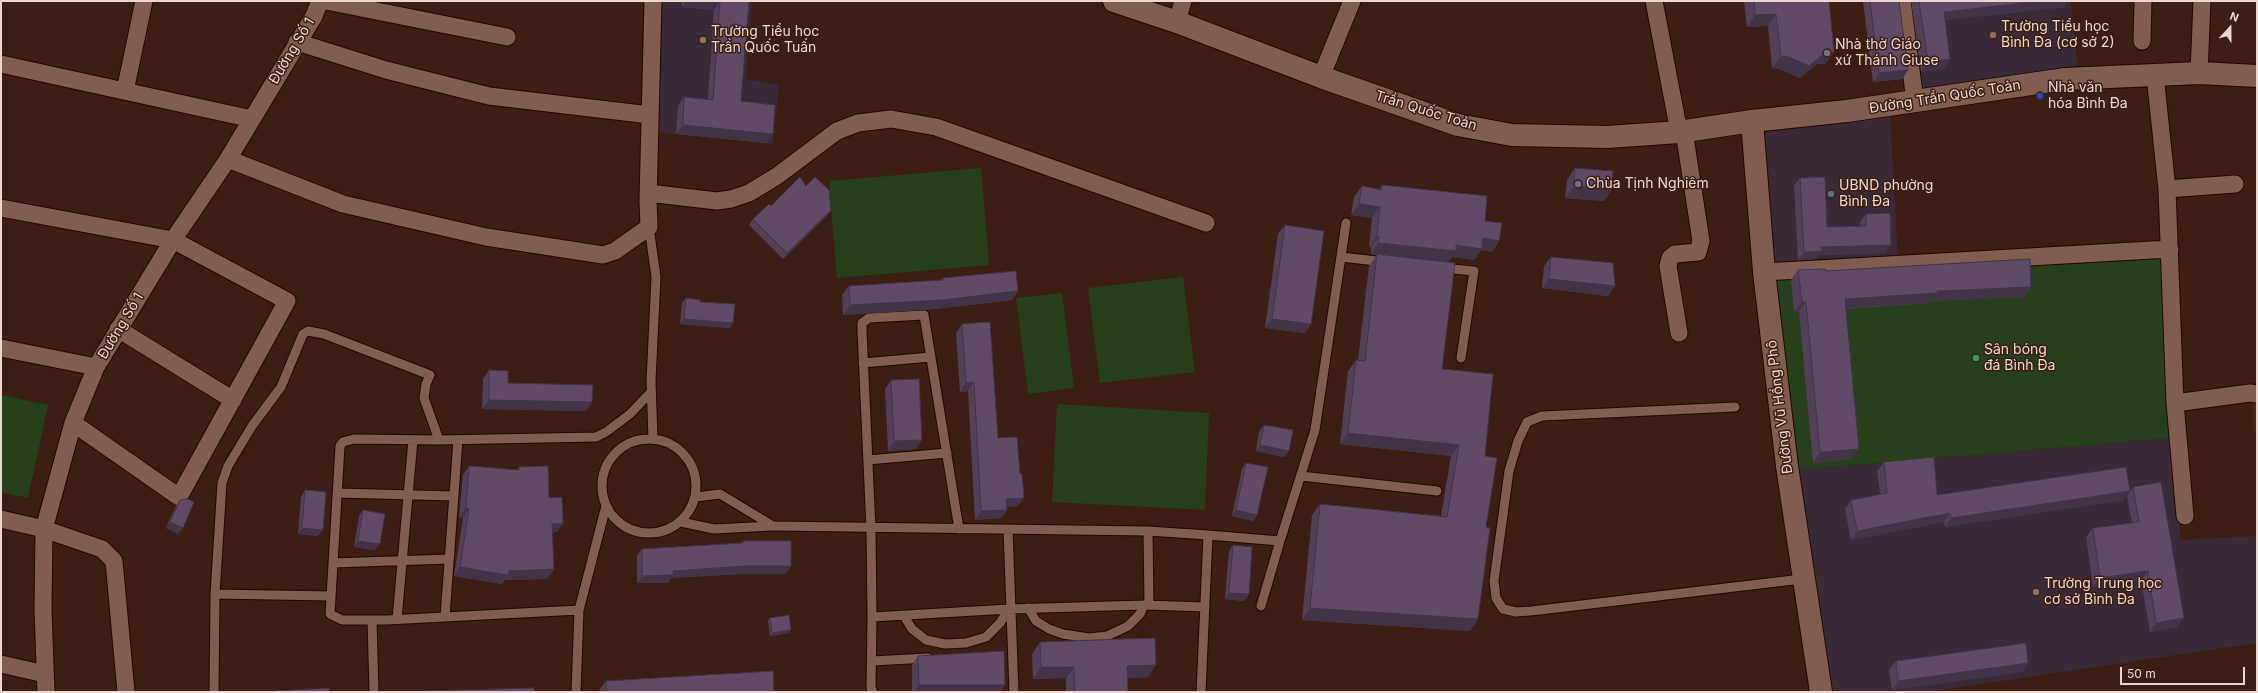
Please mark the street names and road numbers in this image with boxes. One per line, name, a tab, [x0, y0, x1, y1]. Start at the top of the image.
street label: Đường Số 1	[266, 15, 318, 87]
street label: Đường Trần Quốc Toản	[1868, 77, 2022, 117]
street label: Trần Quốc Toản	[1373, 88, 1479, 134]
street label: Đường Số 1	[95, 290, 147, 362]
street label: Đường Vũ Hồng Phô	[1763, 339, 1797, 475]

